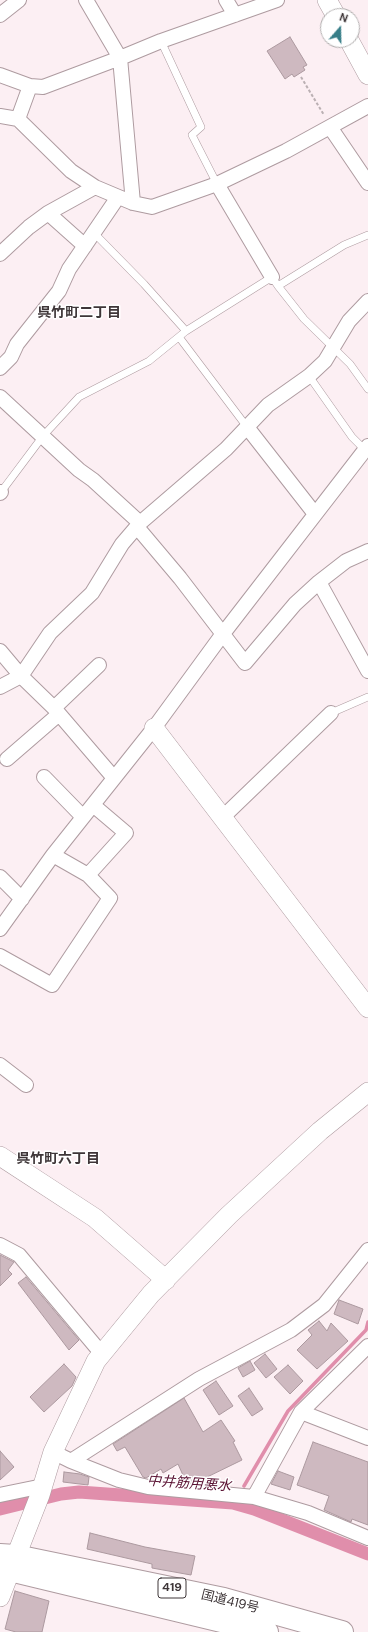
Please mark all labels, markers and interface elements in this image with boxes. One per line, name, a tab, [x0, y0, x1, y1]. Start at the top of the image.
north arrow	[320, 8, 360, 48]
text: N	[338, 10, 350, 26]
district label: 呉竹町二丁目	[37, 305, 121, 321]
district label: 呉竹町六丁目	[16, 1151, 100, 1167]
water label: 中井筋用悪水	[147, 1473, 231, 1495]
road number: 419	[158, 1578, 186, 1598]
street label: 国道419号	[199, 1587, 261, 1617]

